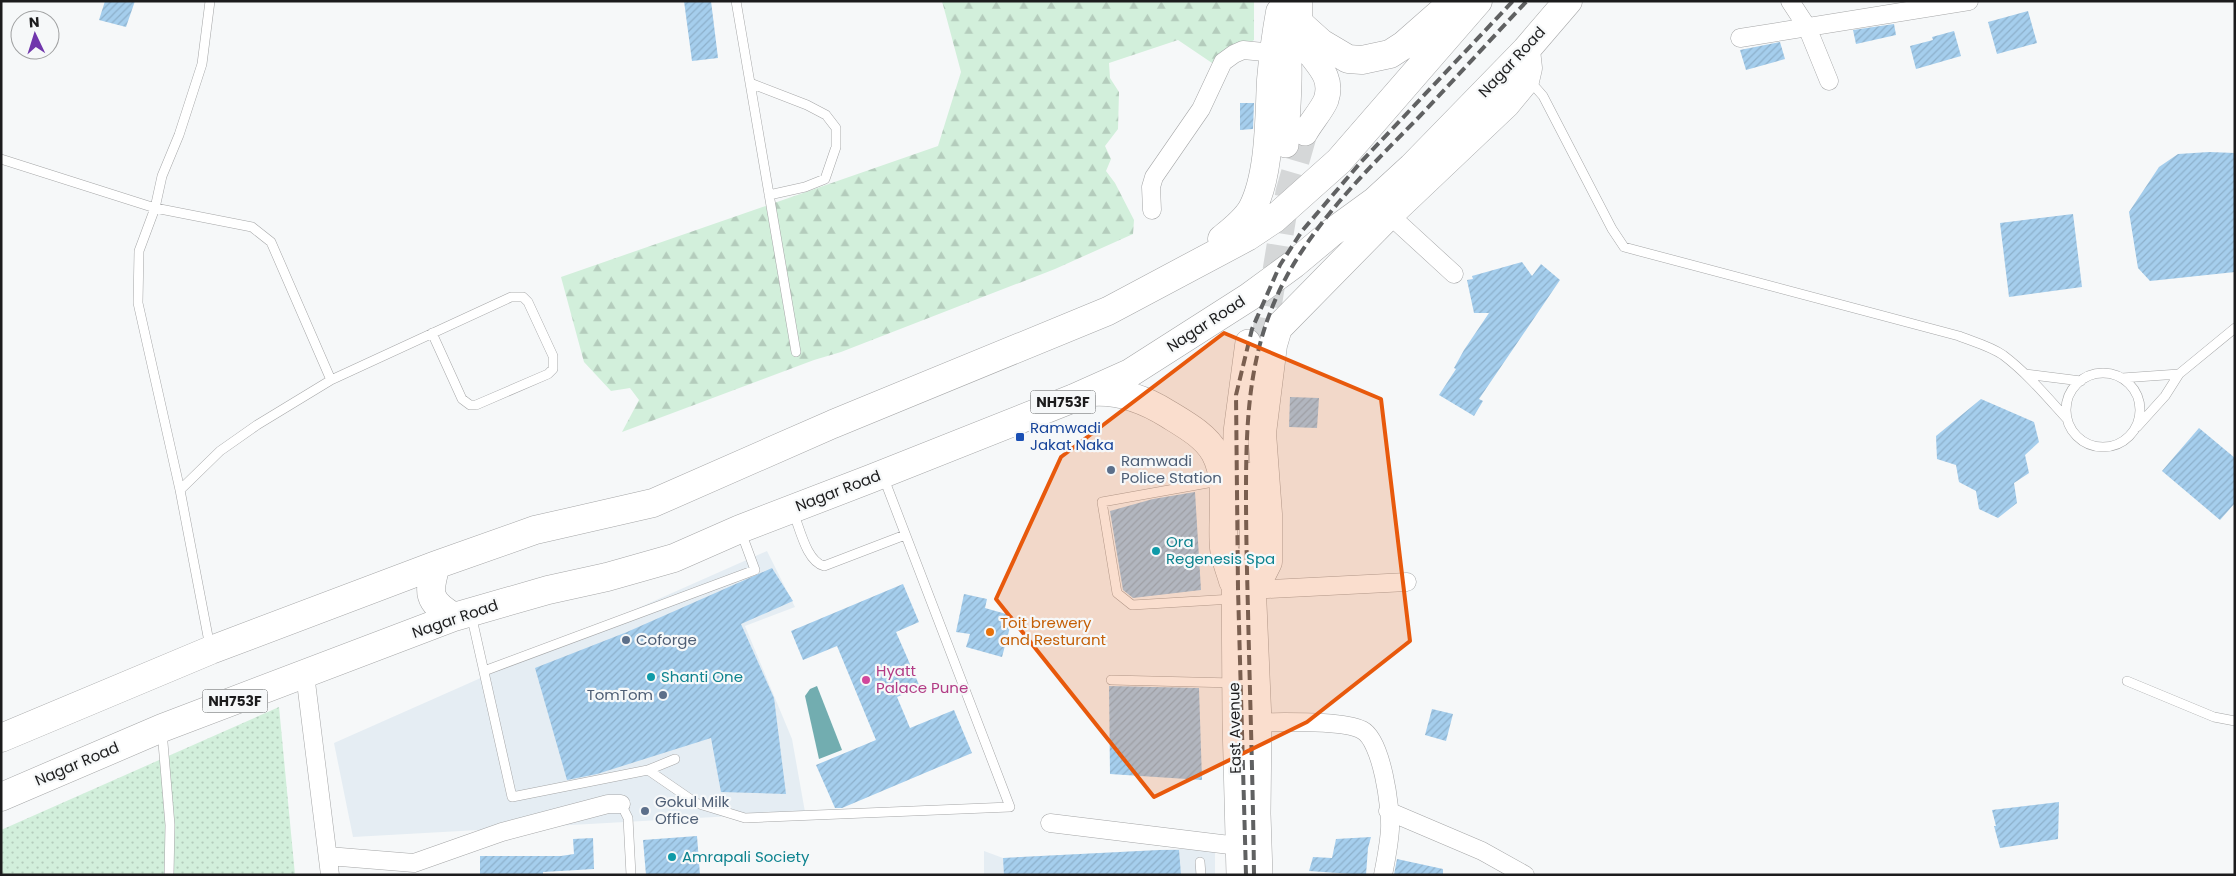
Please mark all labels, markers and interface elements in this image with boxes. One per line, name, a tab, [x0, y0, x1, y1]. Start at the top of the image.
north arrow	[10, 10, 60, 60]
text: N	[28, 12, 40, 32]
street label: Nagar Road	[1473, 22, 1550, 102]
street label: Nagar Road	[1162, 290, 1249, 357]
road number: NH753F	[1030, 391, 1096, 414]
place label: Ramwadi Jakat Naka	[1030, 417, 1114, 455]
marker: Ramwadi Jakat Naka	[1014, 431, 1026, 443]
place label: Ramwadi Police Station	[1121, 450, 1222, 488]
marker: Ramwadi Police Station	[1105, 464, 1117, 476]
street label: Nagar Road	[792, 465, 883, 516]
place label: Ora Regenesis Spa	[1166, 531, 1275, 569]
marker: Ora Regenesis Spa	[1150, 545, 1162, 557]
street label: Nagar Road	[409, 594, 501, 643]
place label: Toit brewery and Resturant	[1000, 612, 1106, 650]
marker: Toit brewery and Resturant	[984, 626, 996, 638]
place label: Coforge	[636, 629, 697, 650]
marker: Coforge	[620, 634, 632, 646]
place label: Hyatt Palace Pune	[876, 660, 968, 698]
place label: Shanti One	[661, 666, 743, 687]
marker: Shanti One	[645, 671, 657, 683]
marker: Hyatt Palace Pune	[860, 674, 872, 686]
street label: East Avenue	[1223, 682, 1246, 774]
place label: TomTom	[587, 684, 653, 705]
road number: NH753F	[202, 689, 268, 712]
marker: TomTom	[657, 689, 669, 701]
street label: Nagar Road	[31, 736, 122, 791]
place label: Gokul Milk Office	[655, 791, 730, 829]
marker: Gokul Milk Office	[639, 805, 651, 817]
place label: Amrapali Society	[682, 846, 810, 867]
marker: Amrapali Society	[666, 851, 678, 863]

